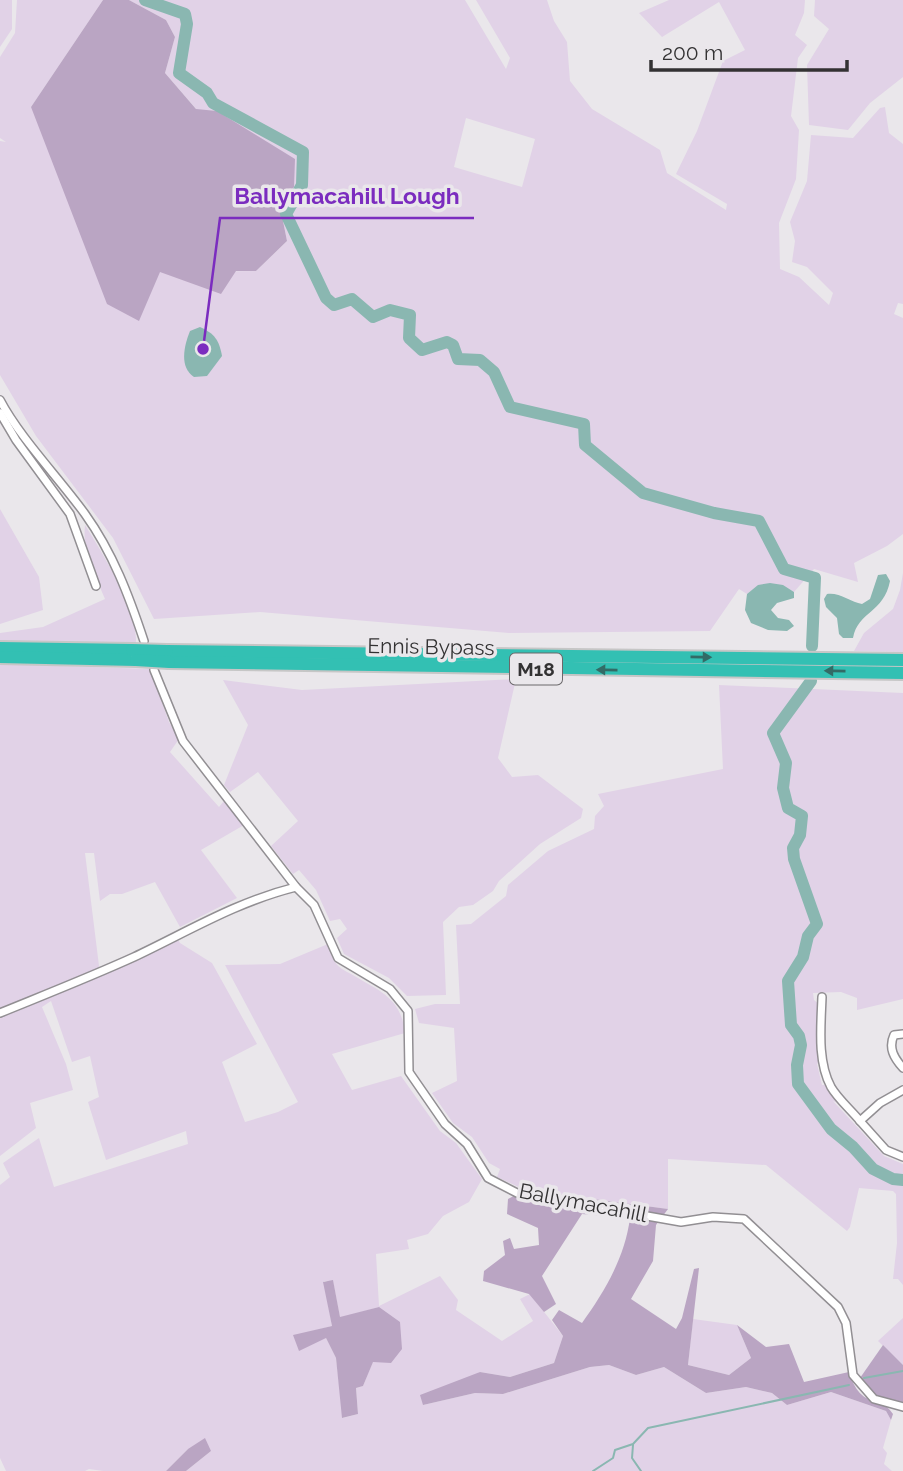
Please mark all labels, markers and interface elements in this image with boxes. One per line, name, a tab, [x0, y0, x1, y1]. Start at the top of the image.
scale bar	[651, 28, 847, 72]
text: 200 m	[662, 40, 723, 65]
callout: Ballymacahill Lough	[220, 174, 474, 218]
text: Ballymacahill Lough	[234, 182, 460, 209]
street label: Ennis Bypass	[367, 633, 495, 660]
one-way arrow	[690, 652, 712, 663]
road number: M18	[510, 654, 562, 684]
one-way arrow	[596, 664, 618, 675]
one-way arrow	[824, 666, 846, 677]
street label: Ballymacahill	[517, 1178, 649, 1227]

